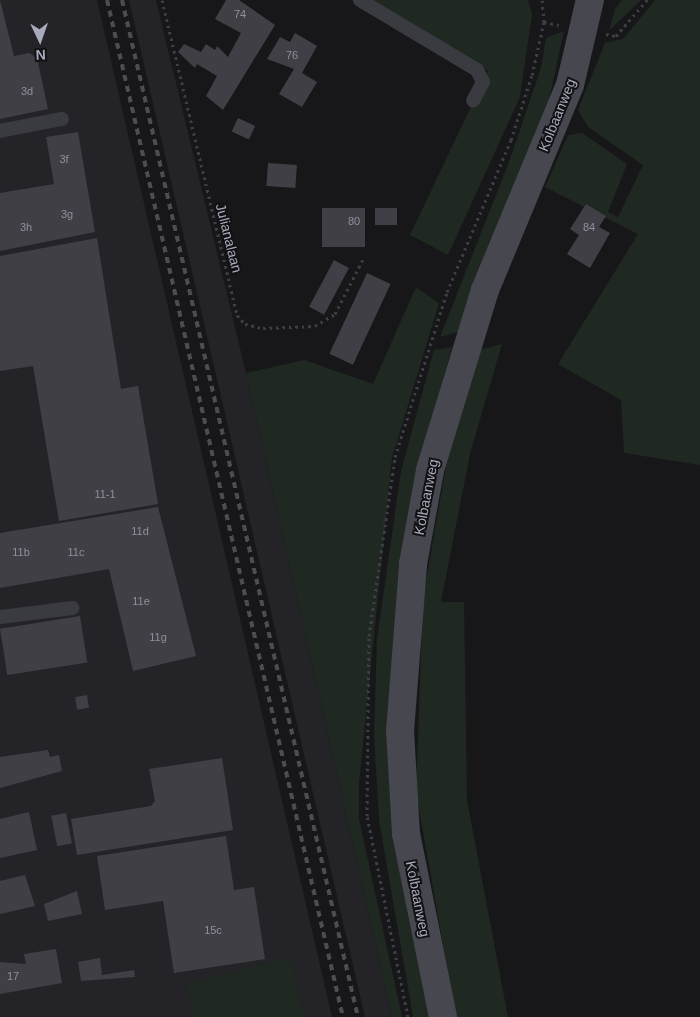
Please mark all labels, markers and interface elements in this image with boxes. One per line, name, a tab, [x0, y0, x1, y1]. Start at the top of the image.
house number: 74	[234, 7, 246, 21]
north arrow	[15, 15, 65, 65]
text: N	[35, 47, 46, 63]
house number: 76	[286, 48, 298, 62]
street label: Kolbaanweg	[535, 76, 579, 154]
house number: 3d	[21, 84, 33, 98]
house number: 3f	[59, 152, 69, 166]
street label: Julianalaan	[212, 202, 246, 274]
house number: 3g	[61, 207, 73, 221]
house number: 80	[348, 214, 360, 228]
house number: 3h	[20, 220, 32, 234]
house number: 84	[583, 220, 595, 234]
street label: Kolbaanweg	[410, 458, 442, 536]
house number: 11-1	[94, 487, 116, 501]
house number: 11d	[131, 524, 149, 538]
house number: 11b	[12, 545, 30, 559]
house number: 11c	[68, 545, 84, 559]
house number: 11e	[132, 594, 150, 608]
house number: 11g	[149, 630, 167, 644]
street label: Kolbaanweg	[402, 860, 434, 938]
house number: 15c	[204, 923, 222, 937]
house number: 17	[7, 969, 19, 983]

